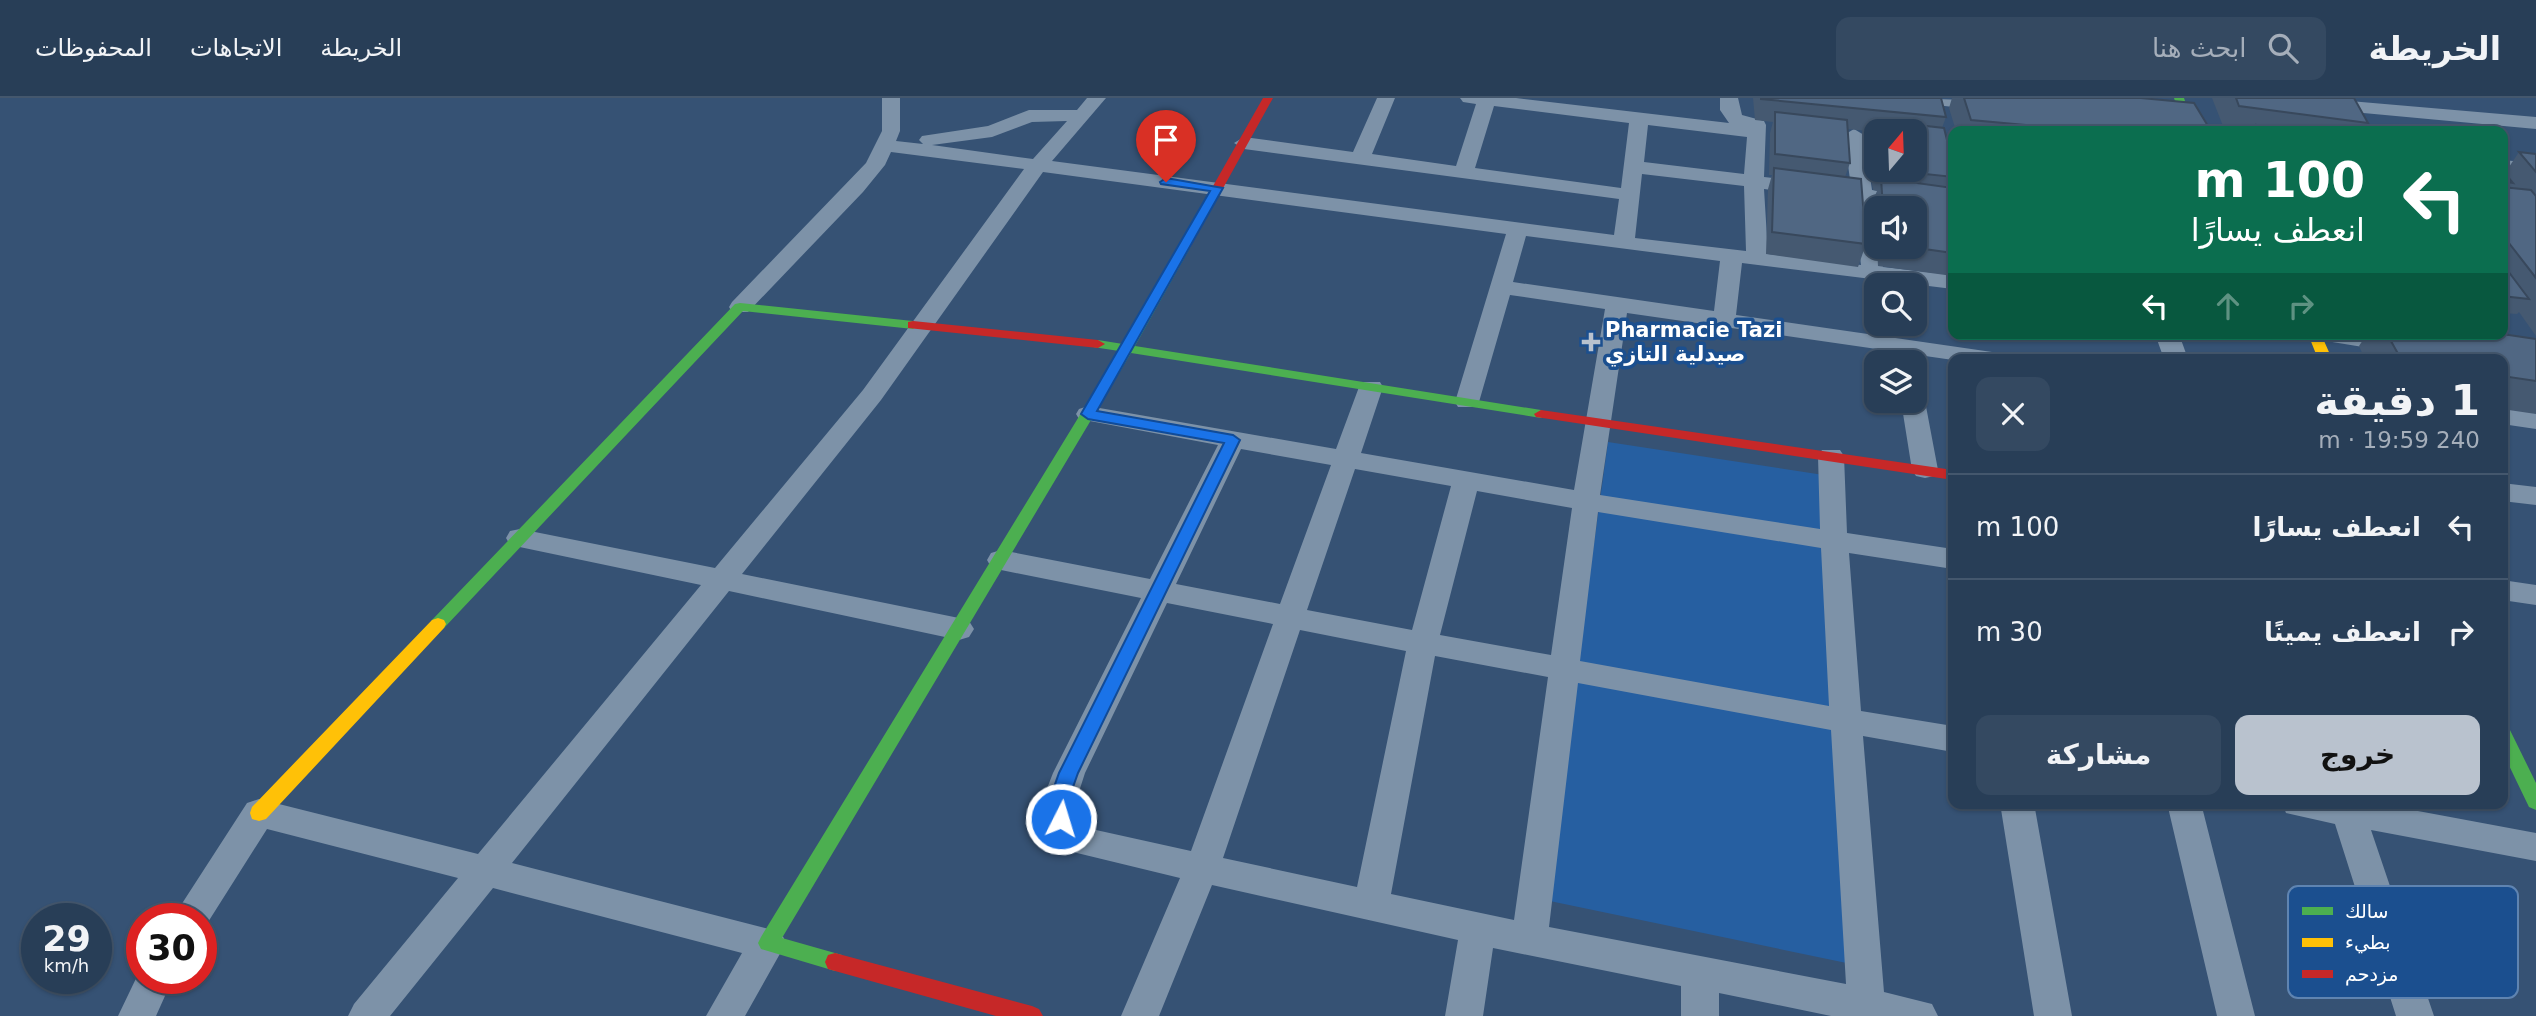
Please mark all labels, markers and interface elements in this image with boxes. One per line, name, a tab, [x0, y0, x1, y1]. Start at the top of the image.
search box	[1836, 17, 2326, 80]
icon: search	[2264, 29, 2302, 67]
text: الخريطة	[2368, 29, 2501, 68]
text: ابحث هنا	[2152, 33, 2246, 63]
text: المحفوظات	[35, 34, 152, 62]
text: الاتجاهات	[190, 34, 282, 62]
text: الخريطة	[320, 34, 402, 62]
pin	[1136, 110, 1196, 182]
north arrow	[1864, 119, 1927, 182]
map controls	[1864, 119, 1927, 413]
icon: arrive	[1147, 121, 1185, 159]
text: 100 m	[2195, 152, 2365, 209]
icon: left	[2389, 154, 2480, 245]
button: sound	[1864, 196, 1927, 259]
text: انعطف يسارًا	[2191, 211, 2365, 249]
button: search	[1864, 273, 1927, 336]
icon: left	[2136, 287, 2174, 325]
icon: ahead	[2209, 287, 2247, 325]
icon: right	[2282, 287, 2320, 325]
place label: Pharmacie Tazi صيدلية التازي	[1605, 318, 1782, 367]
marker: Pharmacie Tazi صيدلية التازي	[1583, 334, 1599, 350]
button: layers	[1864, 350, 1927, 413]
text: 1 دقيقة	[2314, 376, 2480, 425]
button: close	[1976, 377, 2050, 451]
text: 240 m · 19:59	[2318, 427, 2480, 453]
icon: left	[2442, 508, 2480, 546]
text: 100 m	[1976, 512, 2059, 542]
text: انعطف يسارًا	[2252, 512, 2421, 542]
icon: right	[2442, 613, 2480, 651]
text: 30 m	[1976, 617, 2043, 647]
text: انعطف يمينًا	[2264, 617, 2421, 647]
button: مشاركة	[1976, 715, 2221, 795]
button: خروج	[2235, 715, 2480, 795]
position arrow	[1024, 782, 1098, 856]
legend	[2288, 886, 2518, 998]
text: سالك	[2345, 900, 2389, 922]
speed limit sign: 30	[126, 903, 217, 994]
text: 29	[42, 919, 91, 959]
text: بطيء	[2345, 931, 2391, 954]
text: km/h	[44, 955, 89, 976]
text: مزدحم	[2345, 963, 2399, 986]

